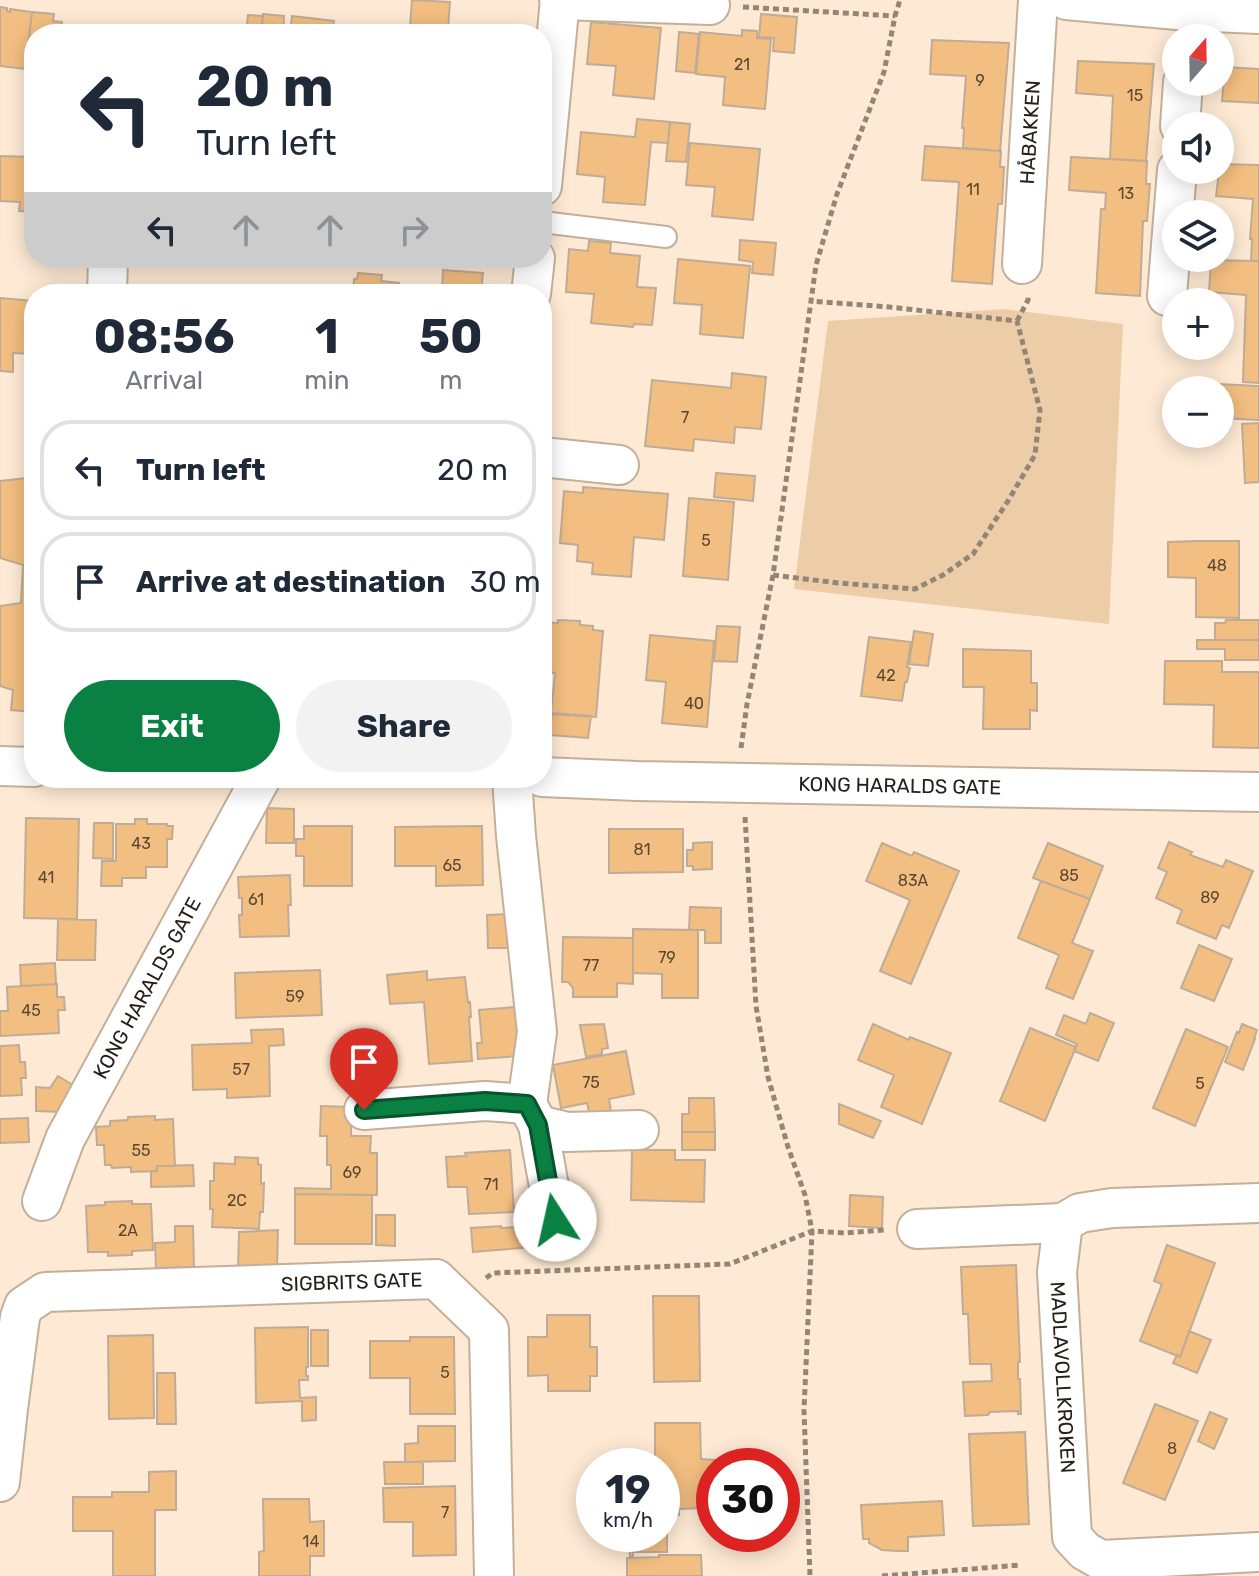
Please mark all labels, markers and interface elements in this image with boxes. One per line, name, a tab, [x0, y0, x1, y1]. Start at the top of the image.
north arrow	[1162, 24, 1234, 96]
map controls	[1162, 24, 1234, 448]
text: 20 m	[196, 54, 334, 120]
house number: 21	[734, 55, 750, 74]
icon: left	[64, 56, 168, 160]
house number: 9	[975, 71, 985, 90]
street label: HÅBAKKEN	[1015, 79, 1045, 185]
house number: 15	[1127, 86, 1143, 105]
button: sound	[1162, 112, 1234, 184]
text: Turn left	[196, 121, 337, 164]
house number: 11	[966, 180, 980, 199]
house number: 13	[1118, 184, 1134, 203]
button: layers	[1162, 200, 1234, 272]
icon: left	[140, 208, 184, 252]
icon: ahead	[224, 208, 268, 252]
icon: ahead	[308, 208, 352, 252]
icon: right	[392, 208, 436, 252]
button: +	[1162, 288, 1234, 360]
text: 08:56	[93, 308, 235, 365]
text: 1	[315, 308, 339, 365]
text: 50	[419, 308, 483, 365]
text: Arrival	[125, 365, 203, 396]
text: min	[304, 365, 349, 396]
text: m	[439, 365, 462, 396]
button: −	[1162, 376, 1234, 448]
house number: 7	[681, 408, 689, 427]
icon: left	[68, 448, 112, 492]
text: Turn left	[136, 452, 266, 488]
text: 20 m	[437, 452, 508, 488]
house number: 5	[701, 531, 711, 550]
house number: 48	[1207, 556, 1227, 575]
icon: arrive	[68, 560, 112, 604]
text: Arrive at destination	[136, 564, 446, 600]
text: 30 m	[470, 564, 541, 600]
house number: 42	[876, 666, 896, 685]
button: Exit	[64, 680, 280, 772]
button: Share	[296, 680, 512, 772]
house number: 40	[684, 694, 704, 713]
street label: KONG HARALDS GATE	[798, 772, 1002, 799]
house number: 43	[131, 834, 151, 853]
house number: 81	[633, 840, 651, 859]
house number: 65	[442, 856, 462, 875]
house number: 85	[1059, 866, 1079, 885]
house number: 41	[38, 868, 54, 887]
house number: 83A	[898, 871, 929, 890]
house number: 89	[1200, 888, 1220, 907]
house number: 61	[248, 890, 264, 909]
street label: KONG HARALDS GATE	[88, 893, 206, 1083]
house number: 79	[658, 948, 676, 967]
house number: 77	[583, 956, 599, 975]
house number: 59	[286, 987, 305, 1006]
house number: 45	[21, 1001, 41, 1020]
pin	[330, 1028, 398, 1110]
icon: arrive	[342, 1040, 386, 1084]
house number: 57	[232, 1060, 250, 1079]
house number: 75	[582, 1073, 600, 1092]
house number: 5	[1195, 1074, 1205, 1093]
house number: 55	[131, 1141, 151, 1160]
house number: 69	[342, 1163, 362, 1182]
house number: 71	[483, 1175, 499, 1194]
position arrow	[513, 1178, 597, 1262]
house number: 2C	[227, 1191, 247, 1210]
house number: 2A	[118, 1221, 138, 1240]
street label: SIGBRITS GATE	[281, 1267, 423, 1296]
street label: MADLAVOLLKROKEN	[1046, 1281, 1080, 1474]
house number: 5	[440, 1363, 450, 1382]
house number: 8	[1167, 1439, 1177, 1458]
speed limit sign: 30	[696, 1448, 800, 1552]
text: 19	[605, 1466, 651, 1513]
house number: 7	[441, 1503, 449, 1522]
text: km/h	[603, 1508, 653, 1532]
house number: 14	[303, 1532, 319, 1551]

